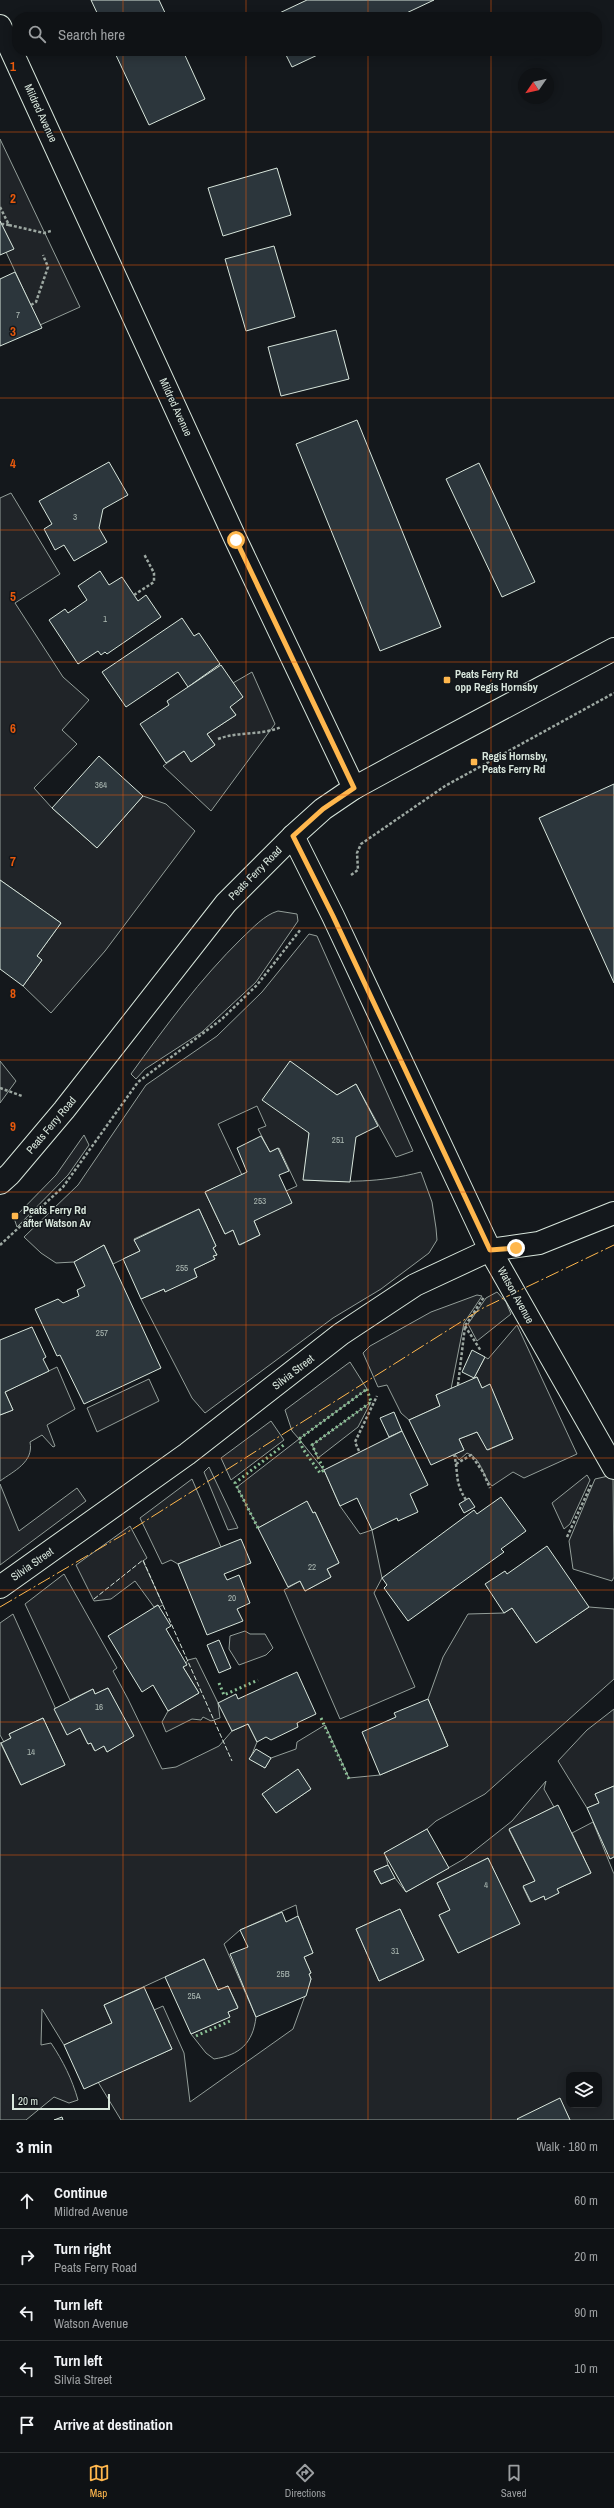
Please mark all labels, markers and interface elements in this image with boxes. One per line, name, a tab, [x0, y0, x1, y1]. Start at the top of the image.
search box	[12, 12, 602, 56]
icon: search	[26, 23, 48, 45]
text: Search here	[58, 24, 125, 45]
text: 1	[10, 58, 16, 75]
north arrow	[518, 68, 554, 104]
street label: Mildred Avenue	[21, 82, 61, 144]
text: 2	[10, 190, 16, 207]
house number: 7	[16, 309, 20, 321]
text: 3	[10, 323, 16, 340]
street label: Mildred Avenue	[156, 376, 196, 438]
text: 4	[10, 455, 16, 472]
house number: 3	[73, 511, 77, 523]
route start	[227, 531, 245, 549]
text: 5	[10, 588, 16, 605]
house number: 1	[103, 613, 107, 625]
place label: Peats Ferry Rd opp Regis Hornsby	[455, 667, 538, 694]
marker: Peats Ferry Rd opp Regis Hornsby	[442, 675, 452, 685]
text: 6	[10, 720, 16, 737]
place label: Regis Hornsby, Peats Ferry Rd	[482, 749, 548, 776]
marker: Regis Hornsby, Peats Ferry Rd	[469, 757, 479, 767]
house number: 364	[95, 779, 107, 791]
street label: Peats Ferry Road	[225, 843, 285, 903]
text: 7	[10, 853, 16, 870]
text: 8	[10, 985, 16, 1002]
street label: Peats Ferry Road	[23, 1094, 79, 1156]
text: 9	[10, 1118, 16, 1135]
house number: 251	[332, 1134, 344, 1146]
house number: 253	[254, 1195, 266, 1207]
place label: Peats Ferry Rd after Watson Av	[23, 1203, 91, 1230]
marker: Peats Ferry Rd after Watson Av	[10, 1211, 20, 1221]
route end	[507, 1239, 525, 1257]
house number: 255	[176, 1262, 188, 1274]
street label: Watson Avenue	[495, 1264, 537, 1326]
house number: 257	[96, 1327, 108, 1339]
street label: Silvia Street	[269, 1351, 317, 1393]
street label: Silvia Street	[8, 1544, 57, 1584]
house number: 22	[308, 1561, 316, 1573]
house number: 20	[228, 1592, 236, 1604]
house number: 16	[95, 1701, 103, 1713]
house number: 14	[27, 1746, 35, 1758]
house number: 4	[484, 1879, 488, 1891]
house number: 31	[391, 1945, 399, 1957]
house number: 25B	[276, 1968, 290, 1980]
house number: 25A	[187, 1990, 201, 2002]
map controls	[566, 2072, 602, 2108]
button: layers	[566, 2072, 602, 2108]
scale bar	[12, 2092, 110, 2111]
text: 20 m	[18, 2094, 38, 2108]
text: 3 min	[16, 2135, 52, 2158]
text: Walk · 180 m	[536, 2138, 598, 2155]
text: Continue	[54, 2182, 107, 2203]
icon: ahead	[16, 2190, 38, 2212]
text: 60 m	[574, 2192, 598, 2209]
text: Mildred Avenue	[54, 2203, 128, 2220]
text: Turn right	[54, 2238, 111, 2259]
icon: right	[16, 2246, 38, 2268]
text: 20 m	[574, 2248, 598, 2265]
text: Peats Ferry Road	[54, 2259, 137, 2276]
text: Turn left	[54, 2294, 102, 2315]
icon: left	[16, 2302, 38, 2324]
text: 90 m	[574, 2304, 598, 2321]
text: Watson Avenue	[54, 2315, 128, 2332]
text: Turn left	[54, 2350, 102, 2371]
icon: left	[16, 2358, 38, 2380]
text: 10 m	[574, 2360, 598, 2377]
text: Silvia Street	[54, 2371, 112, 2388]
icon: arrive	[16, 2414, 38, 2436]
text: Arrive at destination	[54, 2414, 173, 2435]
tab: Map	[88, 2462, 110, 2500]
tab: Directions	[285, 2462, 326, 2500]
tab: Saved	[501, 2462, 526, 2500]

